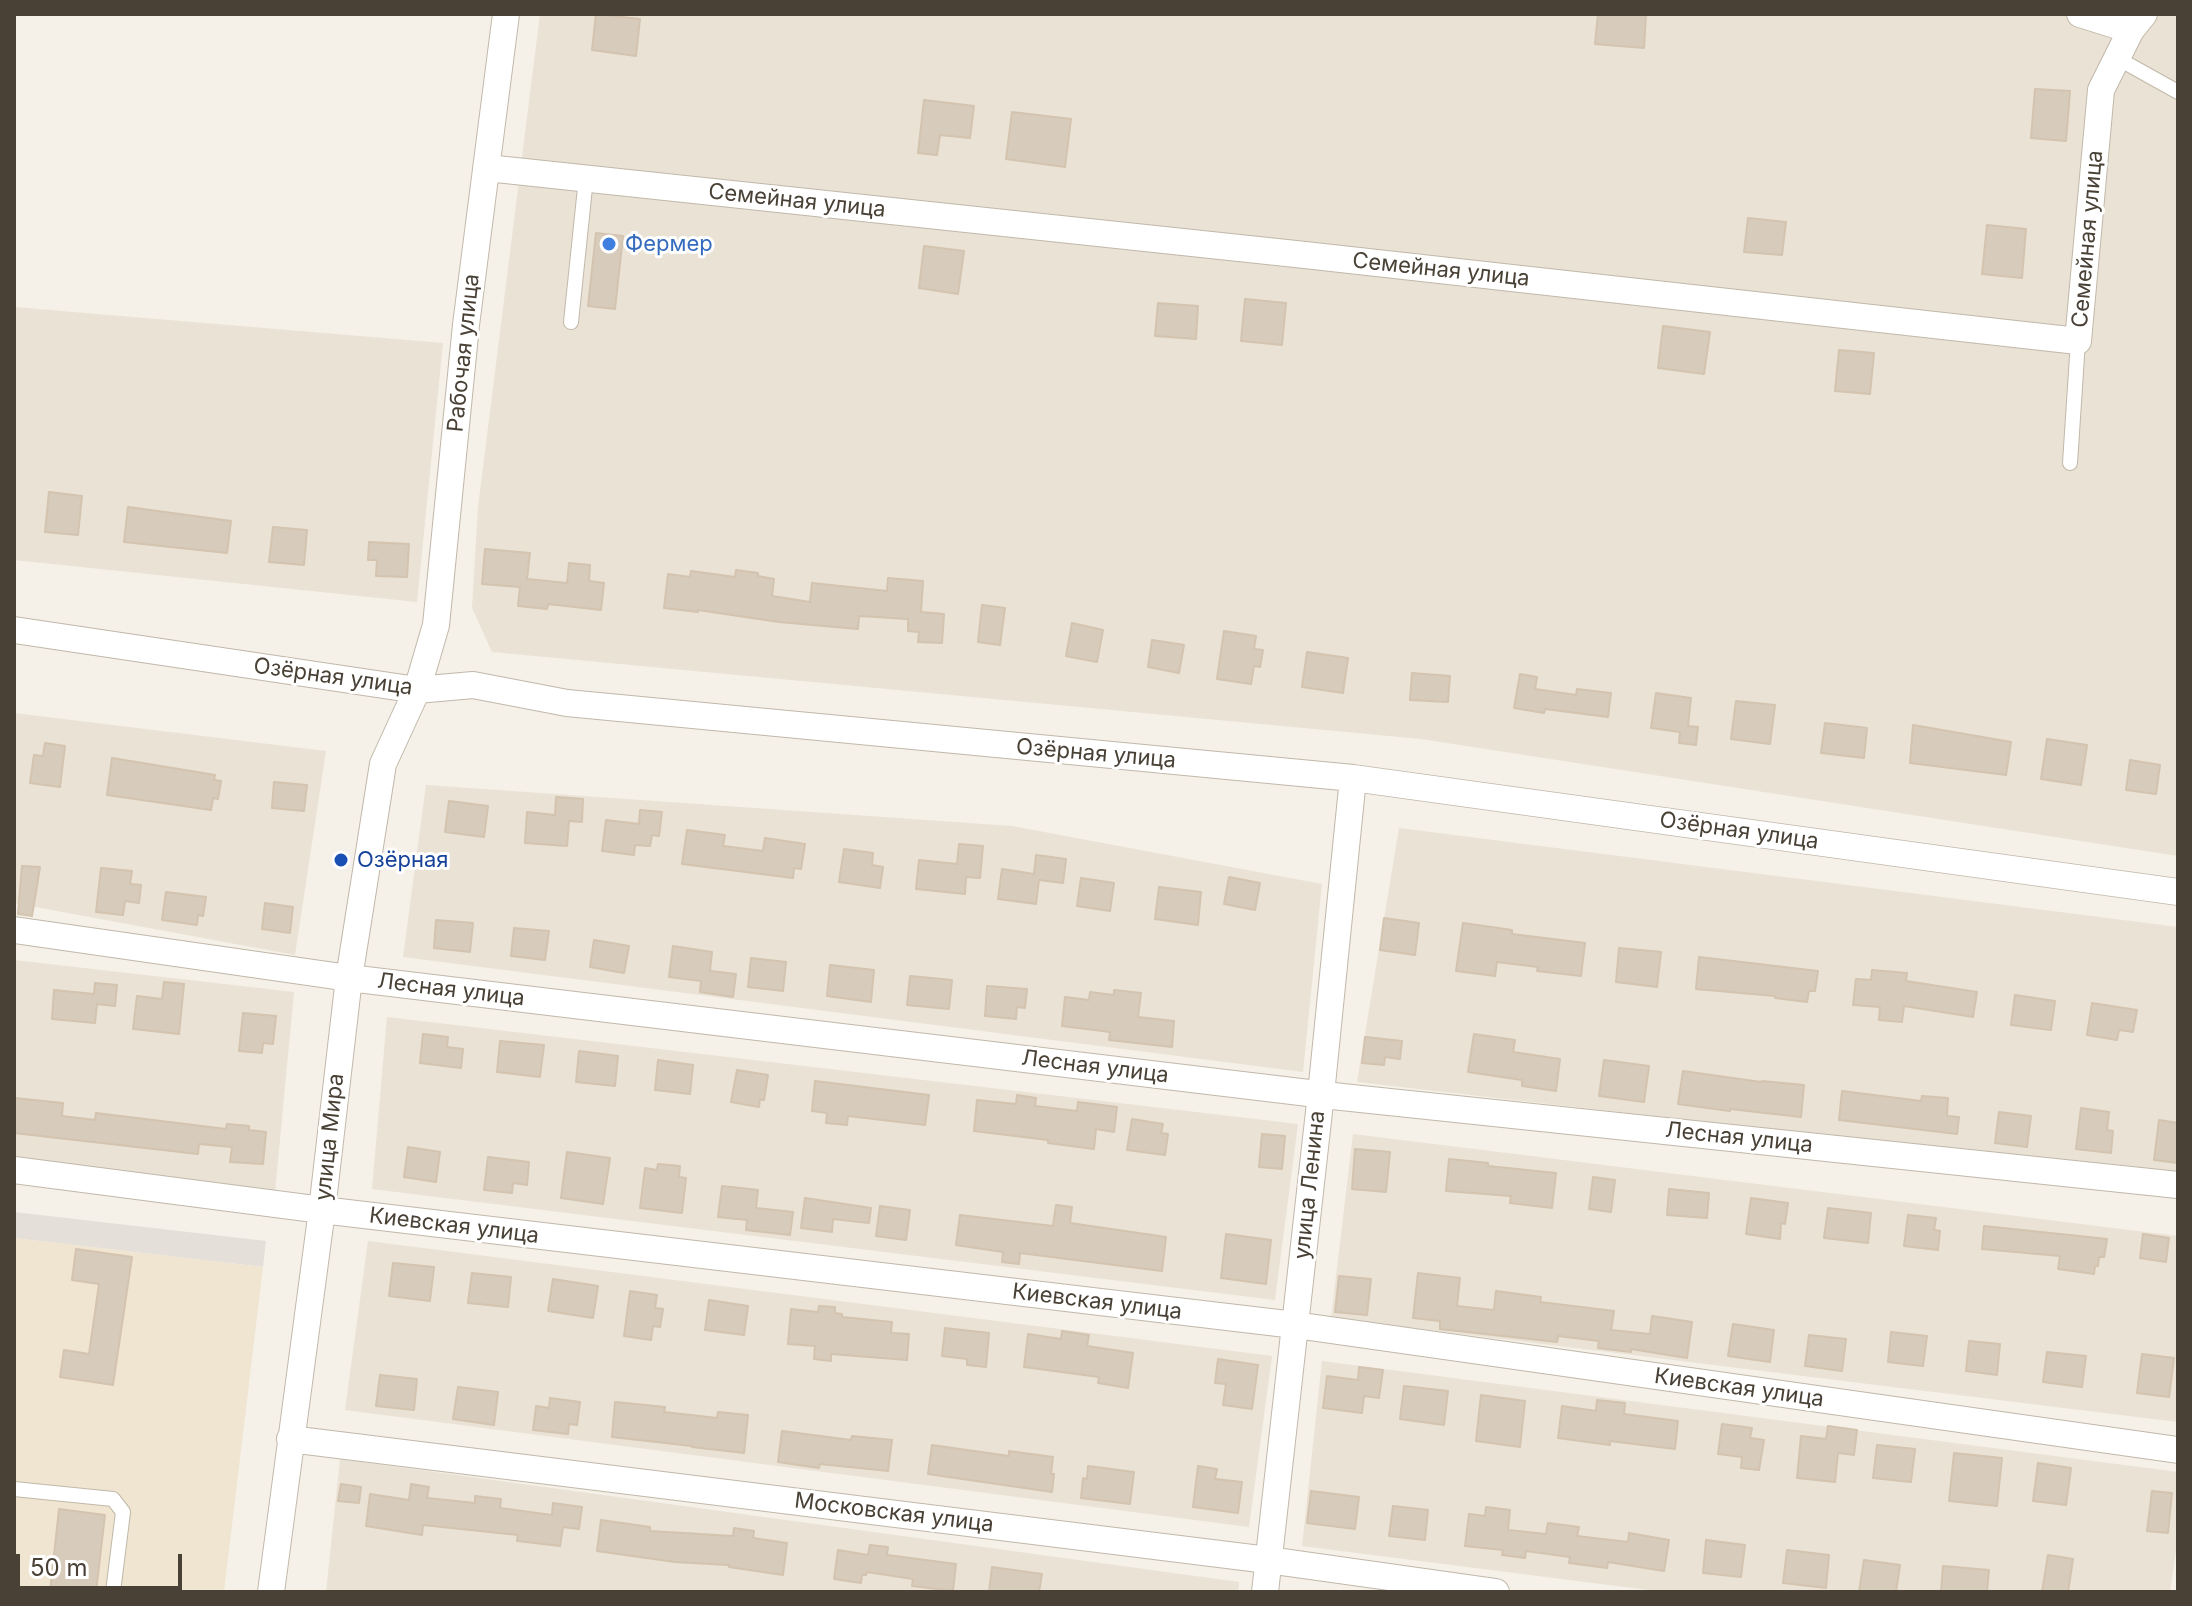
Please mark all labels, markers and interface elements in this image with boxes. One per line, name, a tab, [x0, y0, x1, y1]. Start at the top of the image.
street label: Семейная улица	[2067, 149, 2109, 329]
street label: Семейная улица	[707, 179, 887, 223]
place label: Фермер	[625, 231, 713, 257]
marker: Фермер	[600, 235, 618, 253]
street label: Семейная улица	[1351, 248, 1531, 292]
street label: Рабочая улица	[443, 273, 485, 433]
street label: Озёрная улица	[252, 653, 414, 701]
street label: Озёрная улица	[1015, 734, 1177, 774]
street label: Озёрная улица	[1658, 807, 1820, 855]
place label: Озёрная	[357, 847, 449, 873]
marker: Озёрная	[332, 851, 350, 869]
street label: Лесная улица	[376, 968, 526, 1012]
street label: Лесная улица	[1020, 1045, 1170, 1089]
street label: улица Мира	[310, 1072, 350, 1202]
street label: улица Ленина	[1289, 1109, 1331, 1261]
street label: Лесная улица	[1664, 1117, 1814, 1159]
street label: Киевская улица	[368, 1202, 540, 1250]
street label: Киевская улица	[1011, 1278, 1183, 1326]
street label: Киевская улица	[1653, 1363, 1825, 1413]
street label: Московская улица	[793, 1488, 995, 1538]
scale bar	[20, 1538, 186, 1588]
text: 50 m	[30, 1553, 88, 1582]

